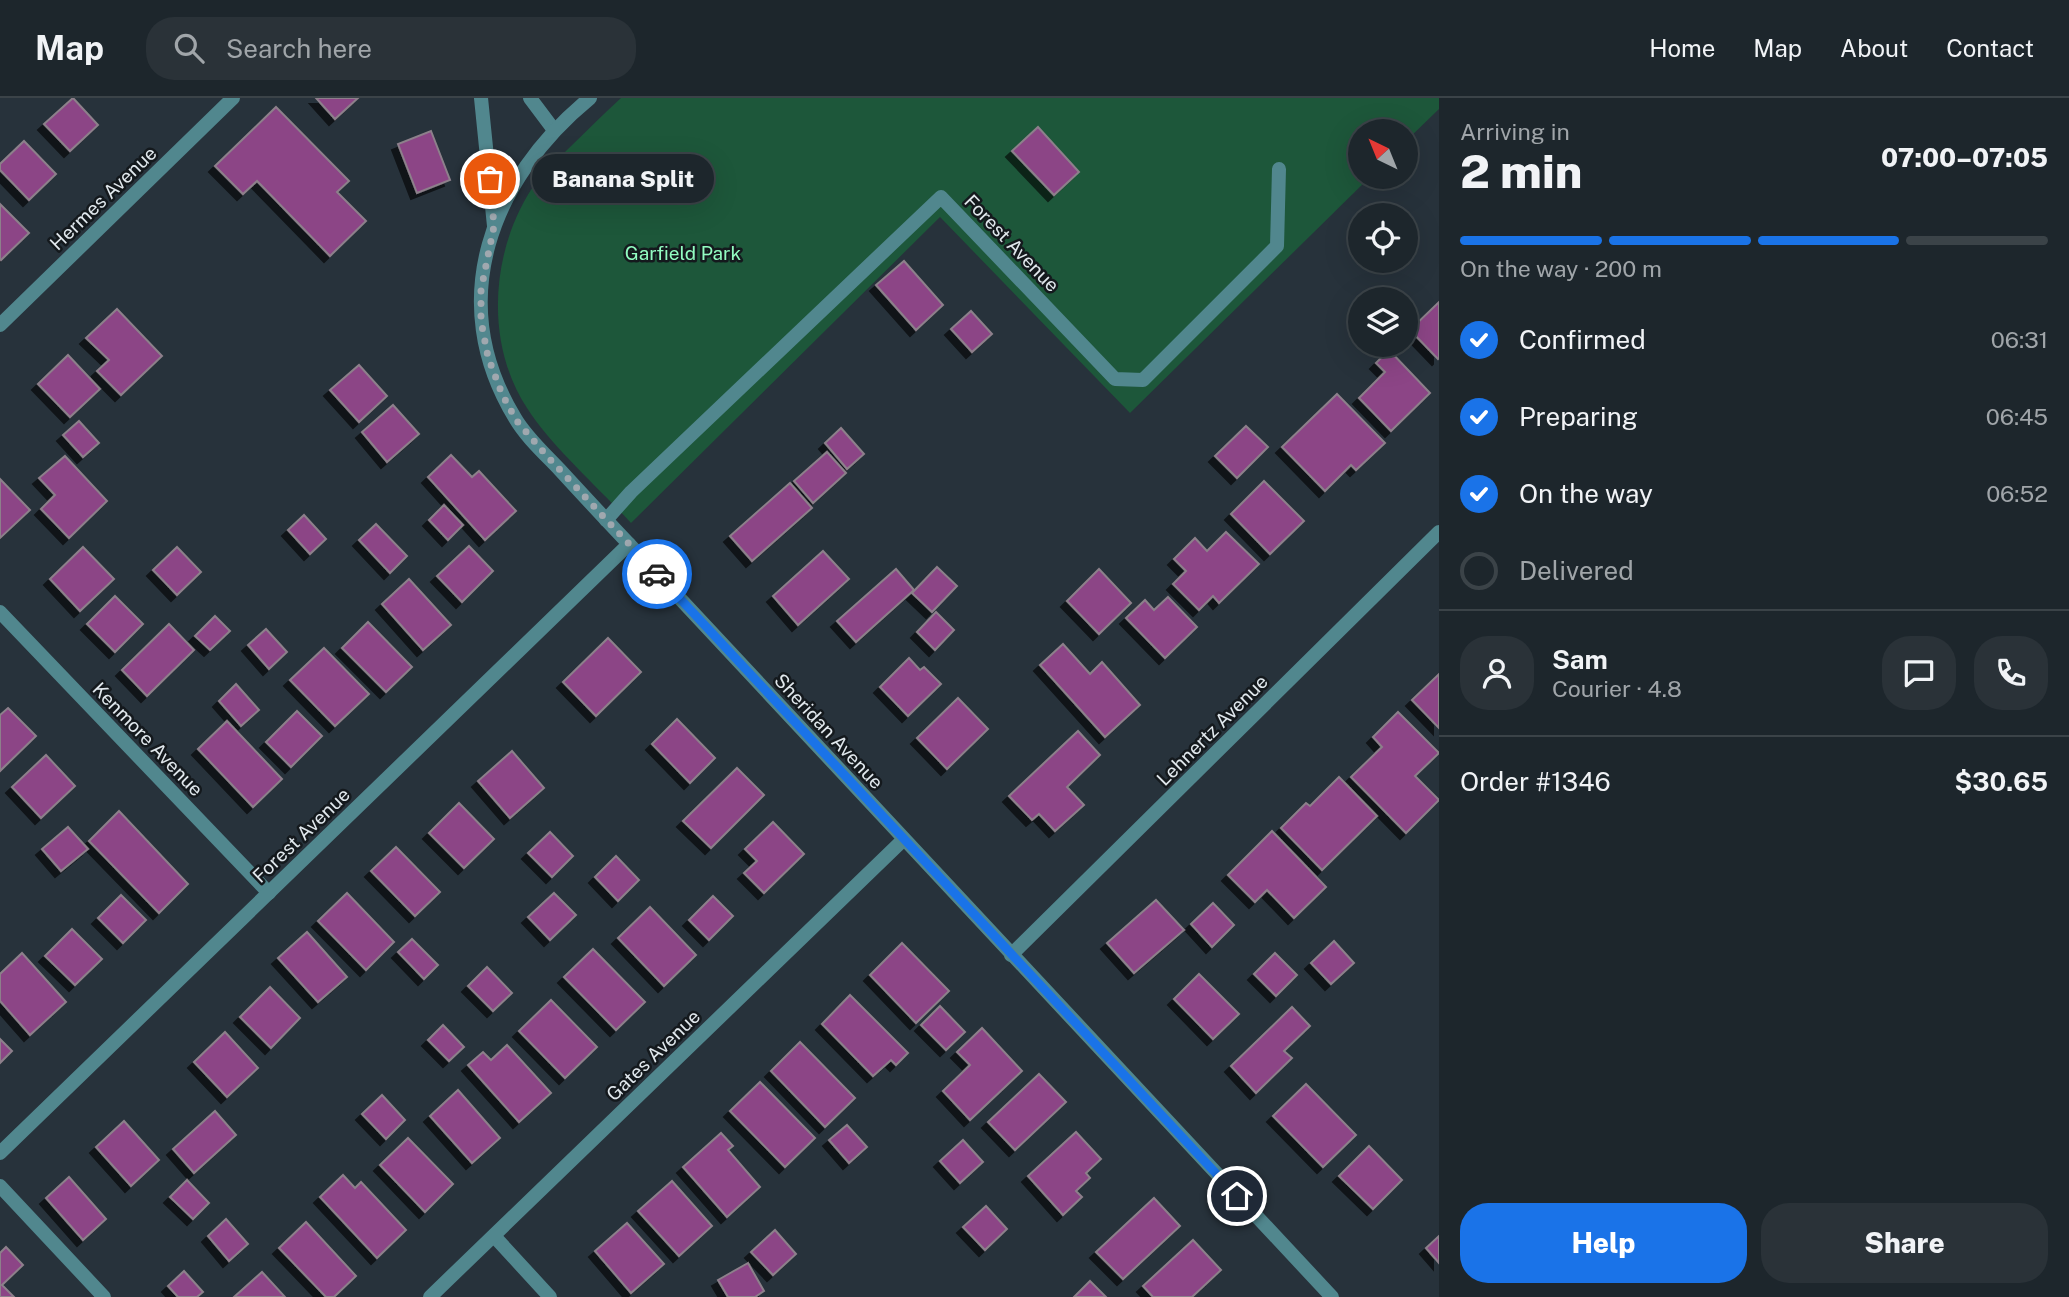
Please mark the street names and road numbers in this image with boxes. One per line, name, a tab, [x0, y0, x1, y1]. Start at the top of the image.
street label: Hermes Avenue	[45, 142, 161, 254]
street label: Forest Avenue	[960, 190, 1064, 296]
street label: Sheridan Avenue	[770, 669, 888, 793]
street label: Lehnertz Avenue	[1152, 670, 1272, 790]
street label: Kenmore Avenue	[88, 678, 208, 800]
street label: Forest Avenue	[248, 783, 354, 887]
street label: Gates Avenue	[602, 1005, 704, 1105]

